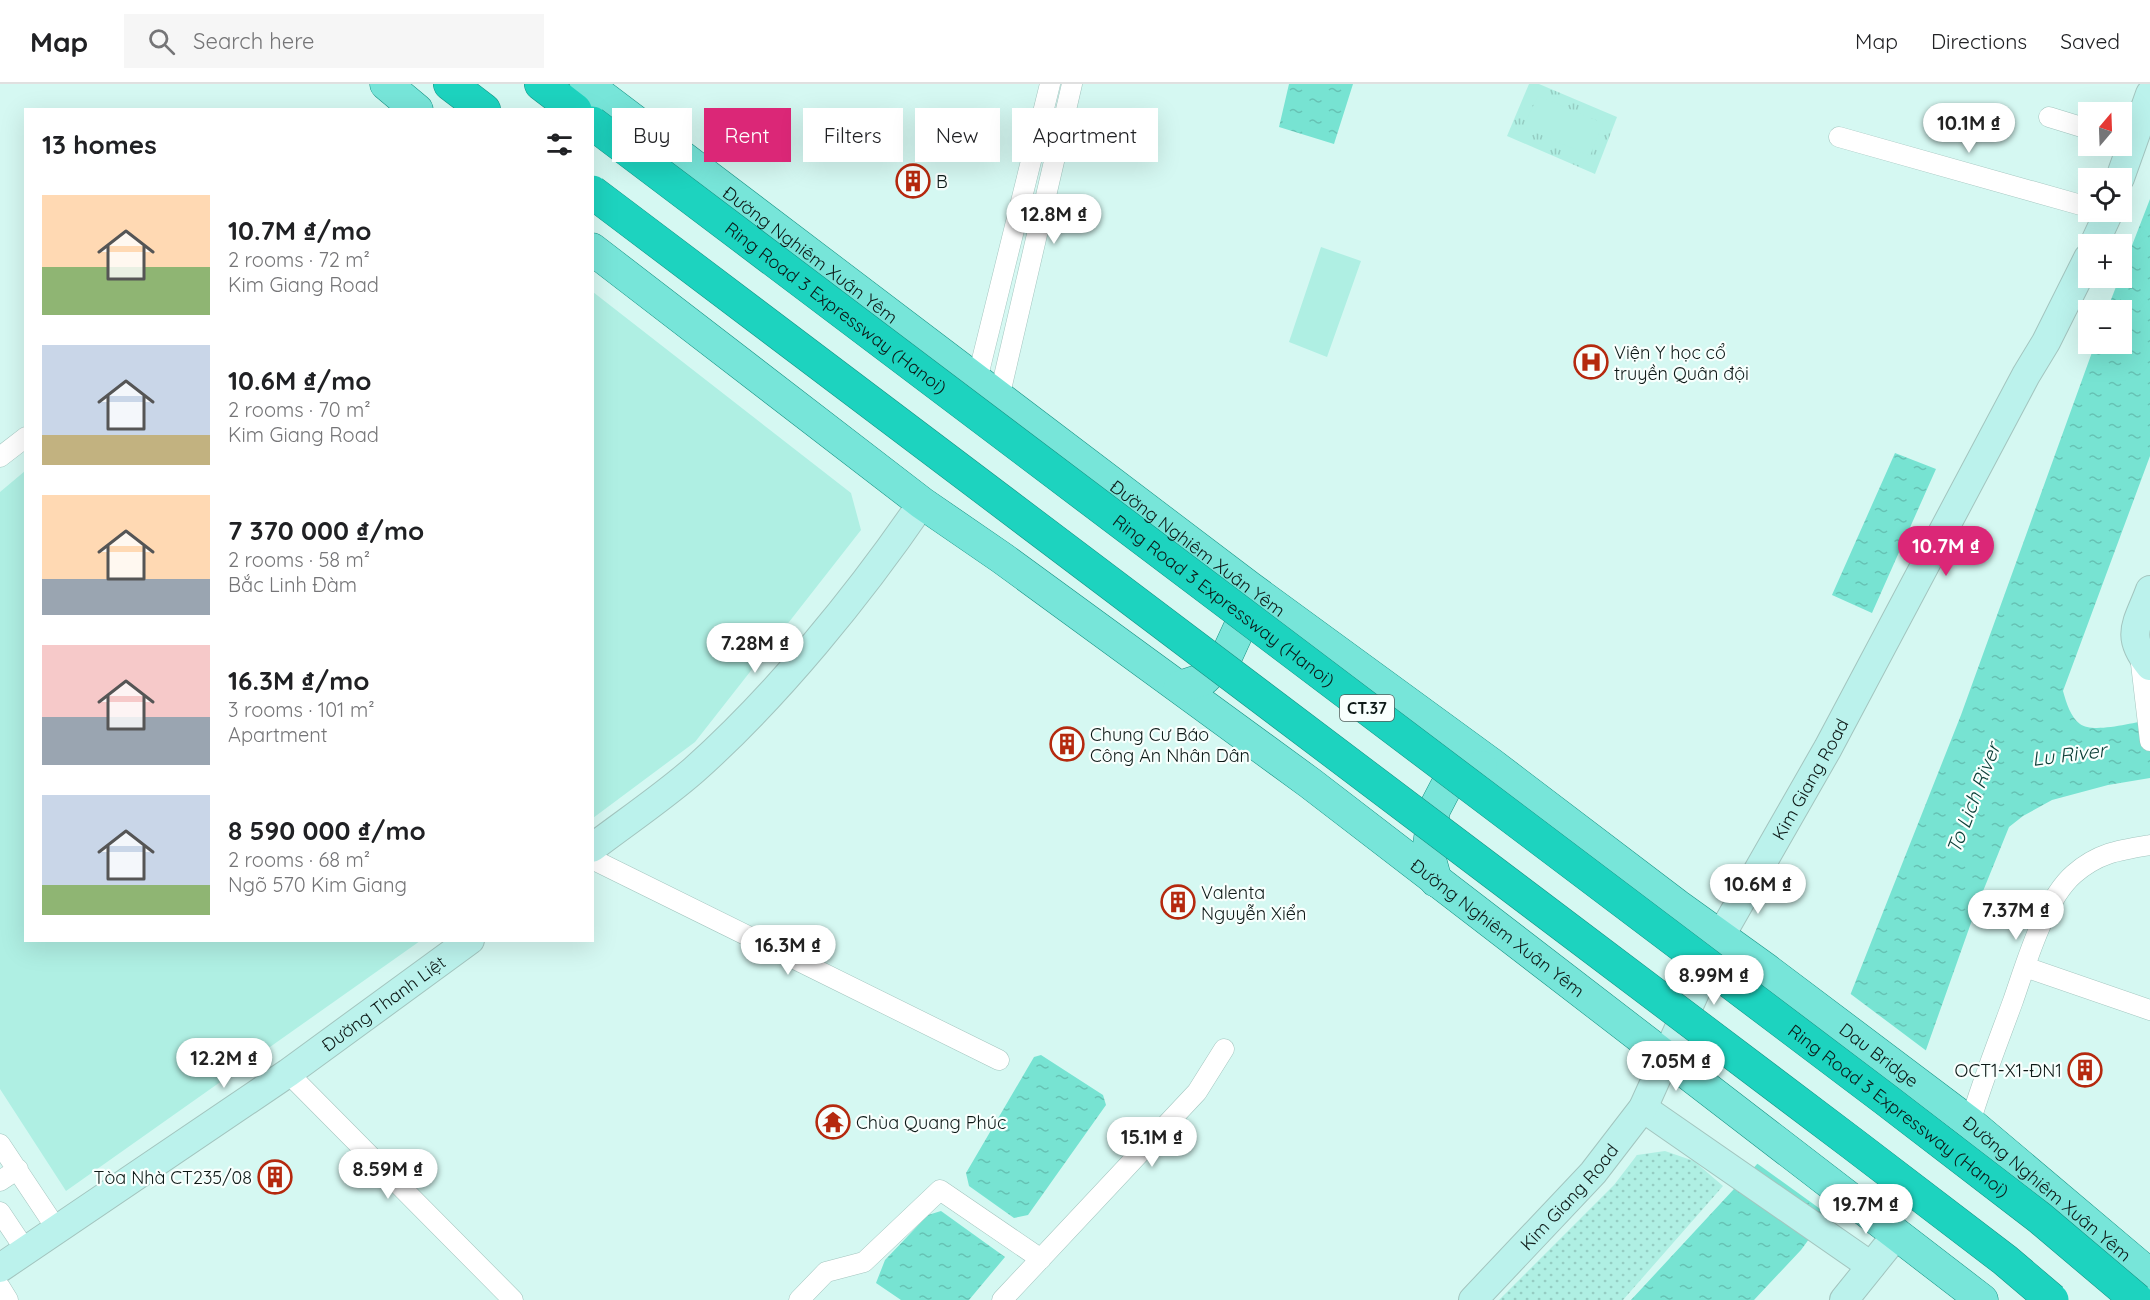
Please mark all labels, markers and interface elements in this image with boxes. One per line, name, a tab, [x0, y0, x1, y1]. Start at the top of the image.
search box	[124, 14, 544, 68]
text: Map	[30, 24, 88, 59]
icon: search	[145, 25, 178, 58]
text: Search here	[193, 27, 315, 55]
text: Map	[1855, 28, 1898, 54]
text: Directions	[1931, 28, 2027, 54]
text: Saved	[2060, 28, 2120, 54]
north arrow	[2078, 102, 2132, 156]
map controls	[2078, 102, 2132, 354]
pin: 10.1M ₫	[1914, 103, 2024, 154]
chip: Buy	[612, 108, 692, 162]
chip: Rent	[704, 108, 791, 162]
chip: Filters	[803, 108, 903, 162]
chip: New	[915, 108, 1000, 162]
chip: Apartment	[1012, 108, 1158, 162]
text: 10.1M ₫	[1937, 110, 2001, 135]
text: 13 homes	[42, 128, 157, 161]
icon: filters	[543, 128, 576, 161]
building icon: B	[895, 163, 931, 199]
button: locate	[2078, 168, 2132, 222]
place label: B	[936, 170, 948, 193]
street label: Đường Nghiêm Xuân Yêm	[719, 181, 903, 328]
pin: 12.8M ₫	[999, 194, 1109, 245]
text: 12.8M ₫	[1020, 201, 1088, 226]
text: 10.7M ₫/mo	[228, 214, 371, 247]
street label: Ring Road 3 Expressway (Hanoi)	[721, 216, 952, 399]
icon: home	[90, 219, 162, 291]
button: +	[2078, 234, 2132, 288]
text: 2 rooms · 72 m²	[228, 247, 370, 272]
text: Kim Giang Road	[228, 272, 379, 297]
button: −	[2078, 300, 2132, 354]
place label: Viện Y học cổ truyền Quân đội	[1614, 341, 1749, 385]
hospital icon: Viện Y học cổ truyền Quân đội	[1573, 344, 1609, 380]
text: 10.6M ₫/mo	[228, 364, 372, 397]
icon: home	[90, 369, 162, 441]
text: 2 rooms · 70 m²	[228, 397, 371, 422]
text: Kim Giang Road	[228, 422, 379, 447]
street label: Đường Nghiêm Xuân Yêm	[1106, 474, 1290, 621]
street label: Ring Road 3 Expressway (Hanoi)	[1109, 509, 1340, 691]
text: 7 370 000 ₫/mo	[228, 514, 424, 547]
icon: home	[90, 519, 162, 591]
pin: 10.7M ₫	[1891, 526, 2001, 577]
text: 10.7M ₫	[1912, 533, 1980, 558]
text: 2 rooms · 58 m²	[228, 547, 370, 572]
text: Bắc Linh Đàm	[228, 572, 357, 597]
pin: 7.28M ₫	[700, 623, 810, 674]
text: 7.28M ₫	[721, 630, 789, 655]
text: 16.3M ₫/mo	[228, 664, 370, 697]
icon: home	[90, 669, 162, 741]
road number: CT.37	[1340, 695, 1394, 721]
text: 3 rooms · 101 m²	[228, 697, 375, 722]
street label: Kim Giang Road	[1766, 714, 1853, 844]
text: Apartment	[228, 722, 328, 747]
place label: Chung Cư Báo Công An Nhân Dân	[1090, 723, 1250, 767]
building icon: Chung Cư Báo Công An Nhân Dân	[1049, 726, 1085, 762]
water label: To Lich River	[1940, 737, 2006, 857]
water label: Lu River	[2030, 737, 2110, 771]
text: 8 590 000 ₫/mo	[228, 814, 426, 847]
icon: home	[90, 819, 162, 891]
text: 2 rooms · 68 m²	[228, 847, 370, 872]
street label: Đường Nghiêm Xuân Yêm	[1406, 853, 1590, 1002]
pin: 10.6M ₫	[1703, 864, 1813, 915]
text: 10.6M ₫	[1724, 871, 1792, 896]
text: Ngõ 570 Kim Giang	[228, 872, 407, 897]
place label: Valenta Nguyễn Xiển	[1201, 881, 1306, 925]
building icon: Valenta Nguyễn Xiển	[1160, 884, 1196, 920]
pin: 7.37M ₫	[1961, 890, 2071, 941]
text: 7.37M ₫	[1982, 897, 2050, 922]
pin: 16.3M ₫	[733, 925, 843, 976]
text: 16.3M ₫	[755, 932, 821, 957]
street label: Đường Thanh Liệt	[317, 950, 450, 1056]
pin: 8.99M ₫	[1659, 955, 1769, 1006]
text: 8.99M ₫	[1679, 962, 1749, 987]
street label: Dau Bridge	[1835, 1017, 1923, 1092]
street label: Ring Road 3 Expressway (Hanoi)	[1784, 1019, 2014, 1202]
pin: 12.2M ₫	[169, 1038, 279, 1089]
pin: 7.05M ₫	[1621, 1041, 1731, 1092]
text: 12.2M ₫	[190, 1045, 258, 1070]
text: 7.05M ₫	[1641, 1048, 1711, 1073]
building icon: OCT1-X1-ĐN1	[2067, 1052, 2103, 1088]
place label: OCT1-X1-ĐN1	[1955, 1059, 2062, 1082]
temple icon: Chùa Quang Phúc	[815, 1104, 851, 1140]
place label: Chùa Quang Phúc	[856, 1111, 1006, 1134]
street label: Đường Nghiêm Xuân Yêm	[1958, 1111, 2136, 1266]
pin: 15.1M ₫	[1097, 1117, 1207, 1168]
text: 15.1M ₫	[1121, 1124, 1183, 1149]
street label: Kim Giang Road	[1515, 1139, 1623, 1255]
pin: 8.59M ₫	[333, 1149, 443, 1200]
text: 8.59M ₫	[353, 1156, 423, 1181]
building icon: Tòa Nhà CT235/08	[257, 1159, 293, 1195]
place label: Tòa Nhà CT235/08	[94, 1166, 252, 1189]
pin: 19.7M ₫	[1811, 1184, 1921, 1235]
text: 19.7M ₫	[1833, 1191, 1899, 1216]

